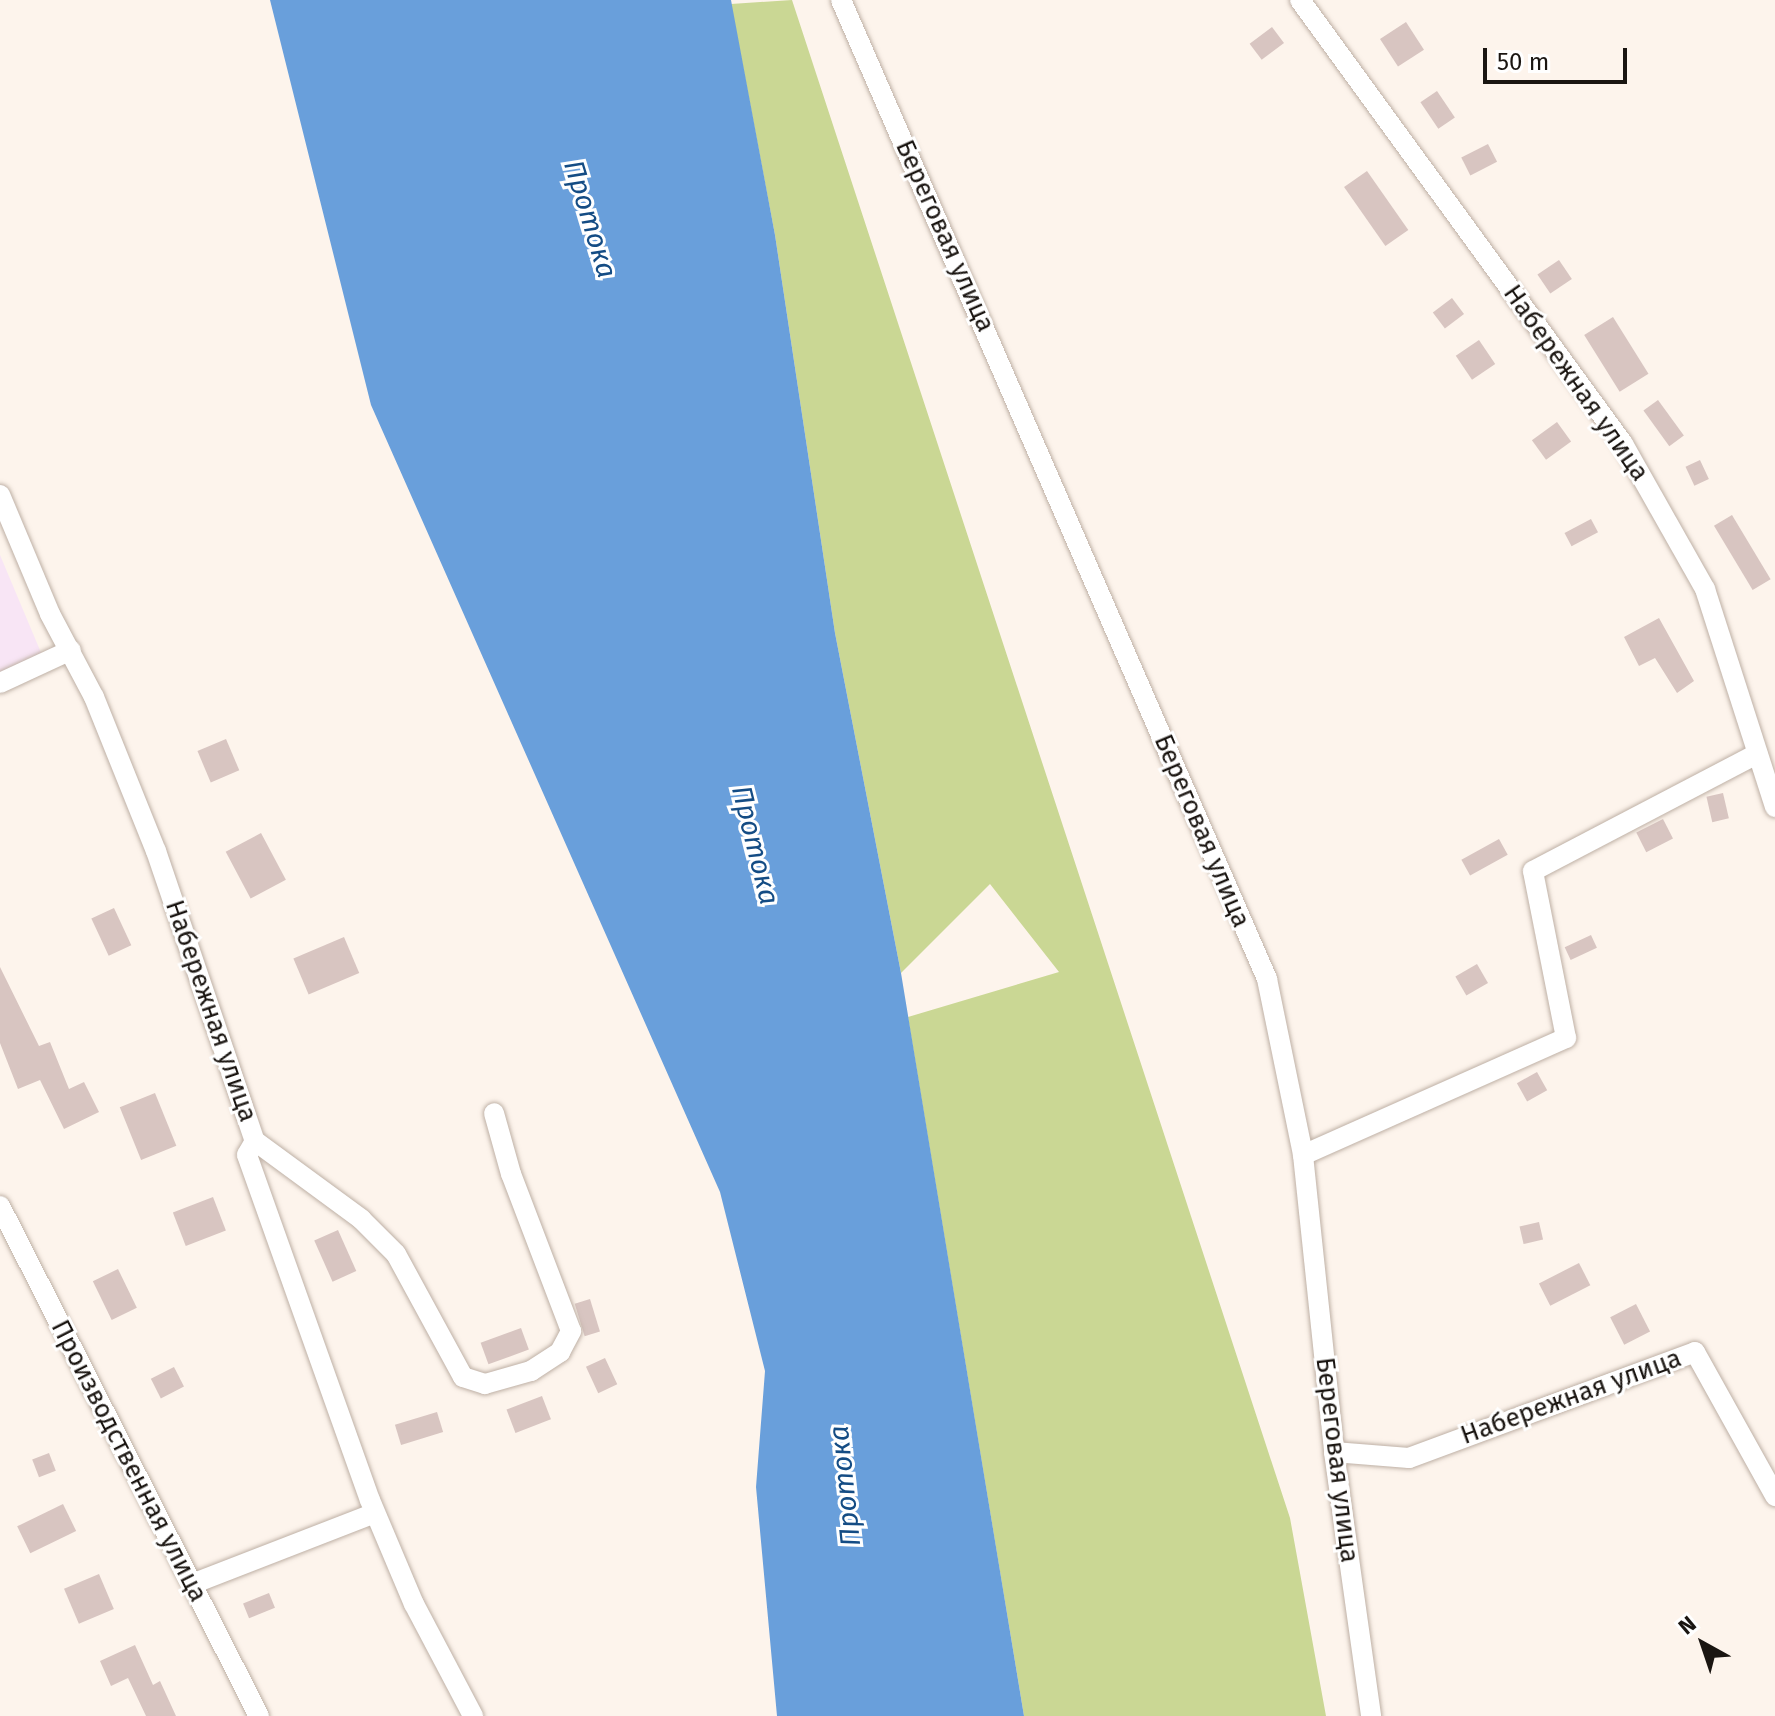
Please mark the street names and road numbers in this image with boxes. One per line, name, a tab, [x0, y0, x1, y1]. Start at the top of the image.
street label: Береговая улица	[889, 135, 1001, 337]
street label: Набережная улица	[1497, 279, 1655, 487]
street label: Береговая улица	[1147, 730, 1257, 932]
street label: Набережная улица	[158, 896, 264, 1126]
street label: Производственная улица	[44, 1315, 214, 1607]
street label: Набережная улица	[1457, 1343, 1685, 1451]
street label: Береговая улица	[1309, 1356, 1365, 1564]

